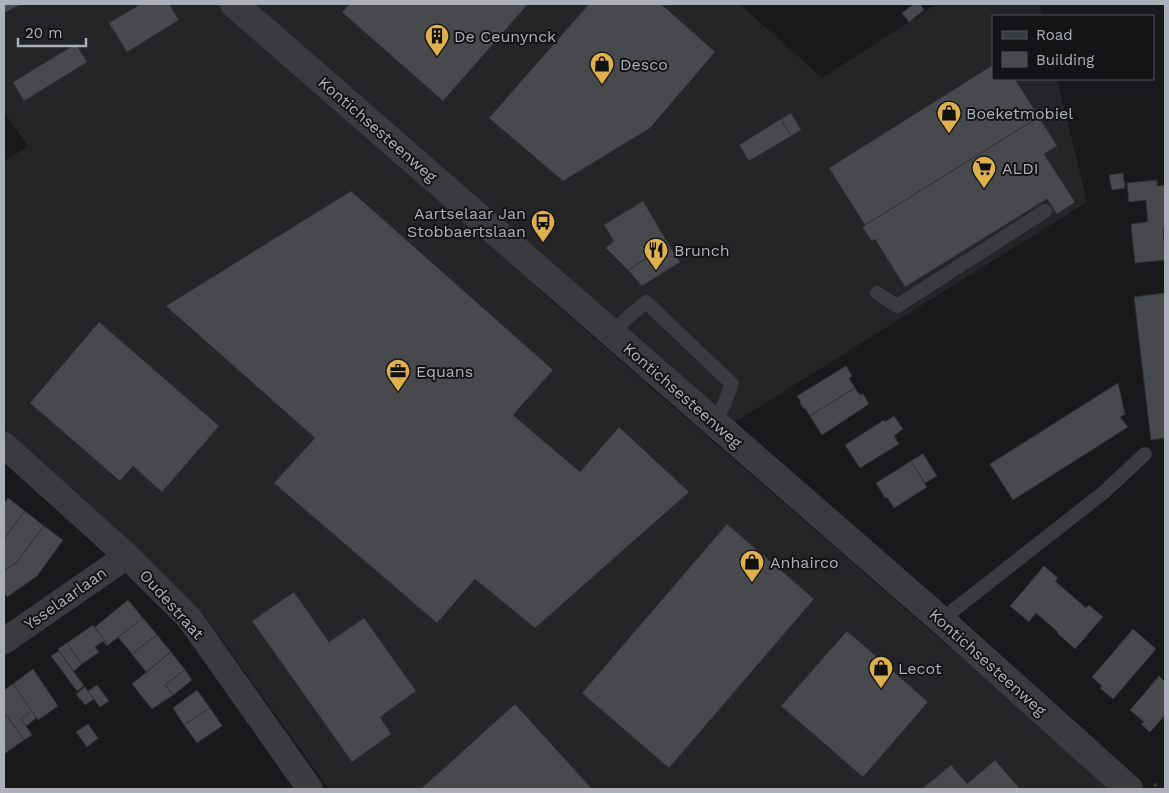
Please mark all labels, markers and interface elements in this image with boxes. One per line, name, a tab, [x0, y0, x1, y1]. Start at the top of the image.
scale bar	[18, 15, 85, 47]
legend	[992, 15, 1154, 80]
building icon: De Ceunynck	[424, 23, 450, 57]
text: 20 m	[25, 24, 63, 42]
text: Road	[1036, 26, 1073, 44]
place label: De Ceunynck	[454, 27, 556, 46]
shop icon: Desco	[589, 51, 615, 85]
text: Building	[1036, 51, 1094, 69]
place label: Desco	[620, 55, 668, 74]
street label: Kontichsesteenweg	[314, 73, 441, 186]
shop icon: Boeketmobiel	[936, 100, 962, 134]
place label: Boeketmobiel	[966, 104, 1073, 123]
supermarket icon: ALDI	[971, 155, 997, 189]
place label: ALDI	[1002, 159, 1038, 178]
place label: Aartselaar Jan Stobbaertslaan	[407, 204, 526, 241]
bus stop icon: Aartselaar Jan Stobbaertslaan	[530, 209, 556, 243]
restaurant icon: Brunch	[643, 237, 669, 271]
place label: Brunch	[674, 241, 730, 260]
street label: Kontichsesteenweg	[619, 339, 746, 452]
office icon: Equans	[385, 358, 411, 392]
place label: Equans	[416, 362, 473, 381]
shop icon: Anhairco	[739, 549, 765, 583]
place label: Anhairco	[770, 553, 839, 572]
street label: Ysselaarlaan	[20, 563, 110, 634]
street label: Oudestraat	[135, 566, 208, 643]
street label: Kontichsesteenweg	[925, 605, 1050, 720]
shop icon: Lecot	[868, 655, 894, 689]
place label: Lecot	[898, 659, 942, 678]

